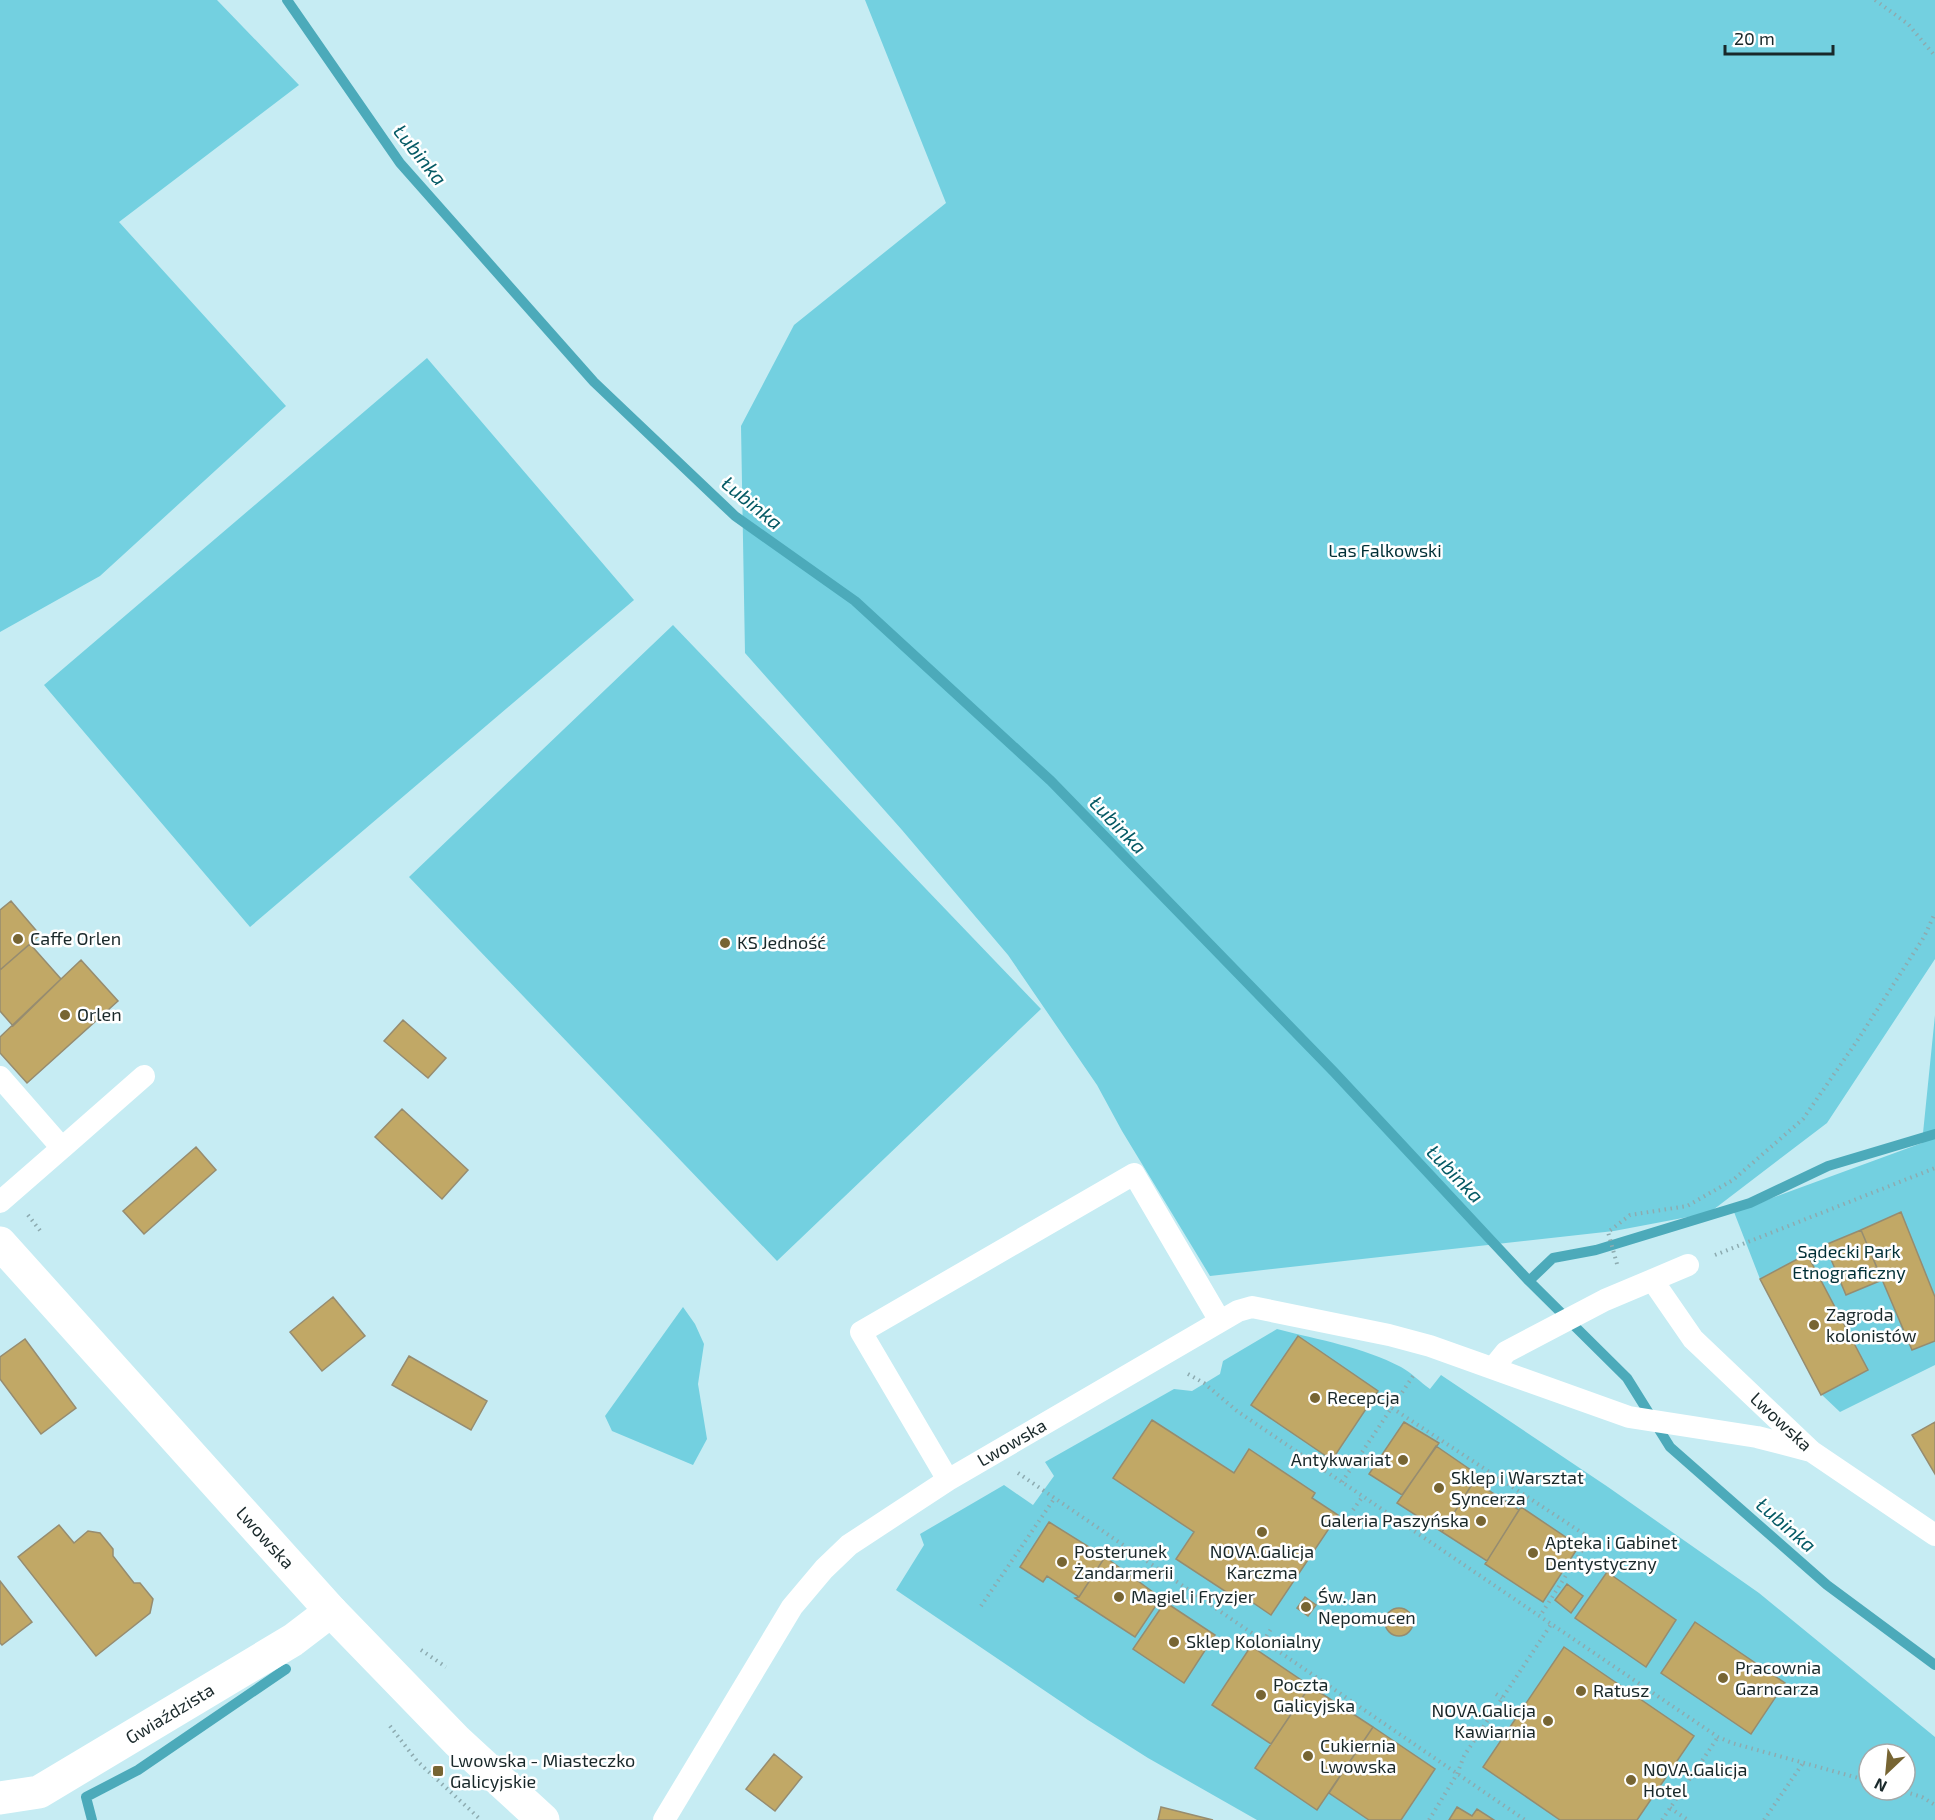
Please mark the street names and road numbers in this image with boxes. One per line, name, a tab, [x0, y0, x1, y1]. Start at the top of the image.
street label: Lwowska	[1746, 1387, 1817, 1455]
street label: Lwowska	[973, 1414, 1050, 1471]
street label: Lwowska	[232, 1502, 299, 1573]
street label: Gwiaździsta	[121, 1678, 218, 1748]

